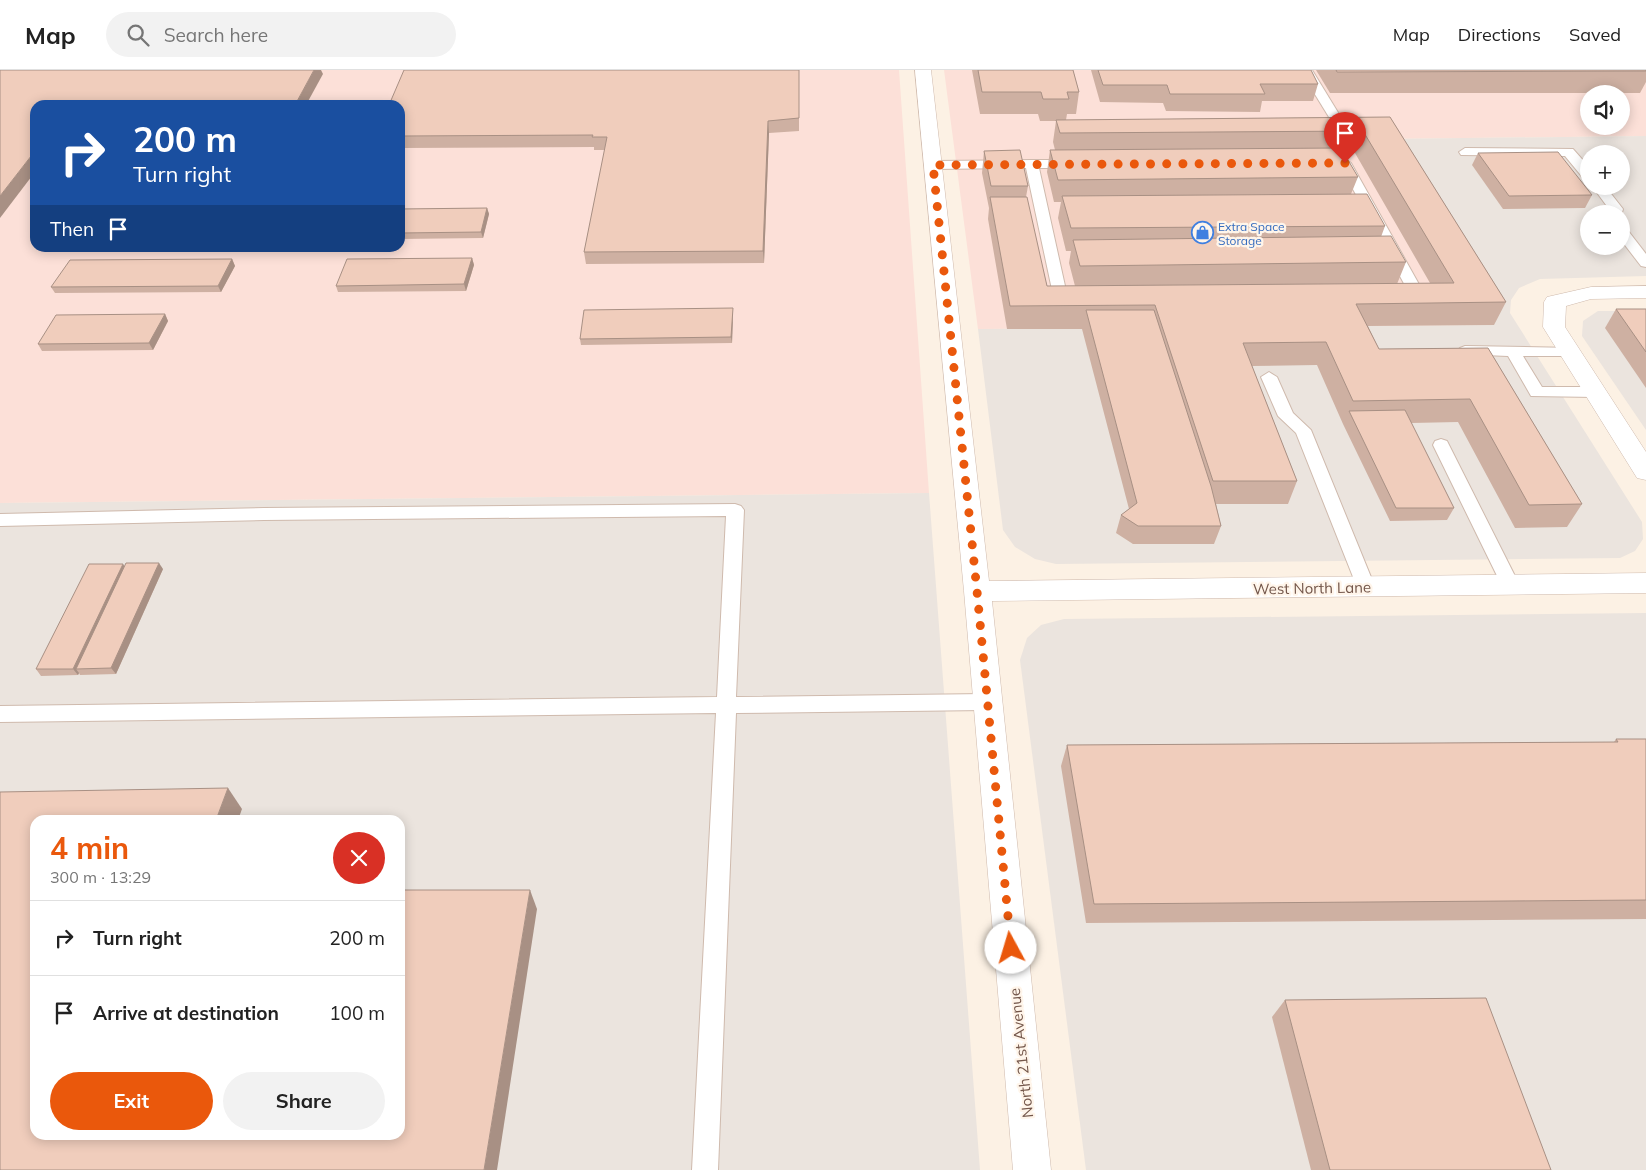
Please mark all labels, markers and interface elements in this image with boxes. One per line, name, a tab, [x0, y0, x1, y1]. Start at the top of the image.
search box	[106, 12, 456, 57]
text: Map	[25, 20, 76, 50]
icon: search	[124, 21, 152, 49]
text: Search here	[164, 23, 268, 47]
text: Map	[1393, 23, 1430, 46]
text: Directions	[1458, 23, 1541, 46]
text: Saved	[1569, 23, 1621, 46]
map controls	[1580, 85, 1630, 255]
button: sound	[1580, 85, 1630, 135]
pin	[1324, 112, 1366, 163]
text: 200 m	[133, 117, 237, 161]
icon: arrive	[1331, 119, 1359, 147]
icon: right	[50, 120, 115, 185]
button: +	[1580, 145, 1630, 195]
text: Turn right	[133, 160, 231, 188]
button: −	[1580, 205, 1630, 255]
icon: arrive	[104, 215, 132, 243]
text: Then	[50, 217, 94, 241]
place label: Extra Space Storage	[1218, 219, 1285, 248]
shop icon: Extra Space Storage	[1190, 221, 1214, 245]
street label: West North Lane	[1253, 577, 1371, 599]
text: 4 min	[50, 829, 129, 867]
button: close	[333, 832, 385, 884]
text: 300 m · 13:29	[50, 867, 151, 887]
position arrow	[984, 921, 1036, 973]
icon: right	[50, 924, 78, 952]
text: Turn right	[93, 926, 182, 950]
text: 200 m	[329, 926, 385, 950]
street label: North 21st Avenue	[1005, 987, 1037, 1119]
icon: arrive	[50, 999, 78, 1027]
text: Arrive at destination	[93, 1001, 279, 1025]
text: 100 m	[329, 1001, 385, 1025]
button: Exit	[50, 1072, 213, 1130]
button: Share	[223, 1072, 385, 1130]

